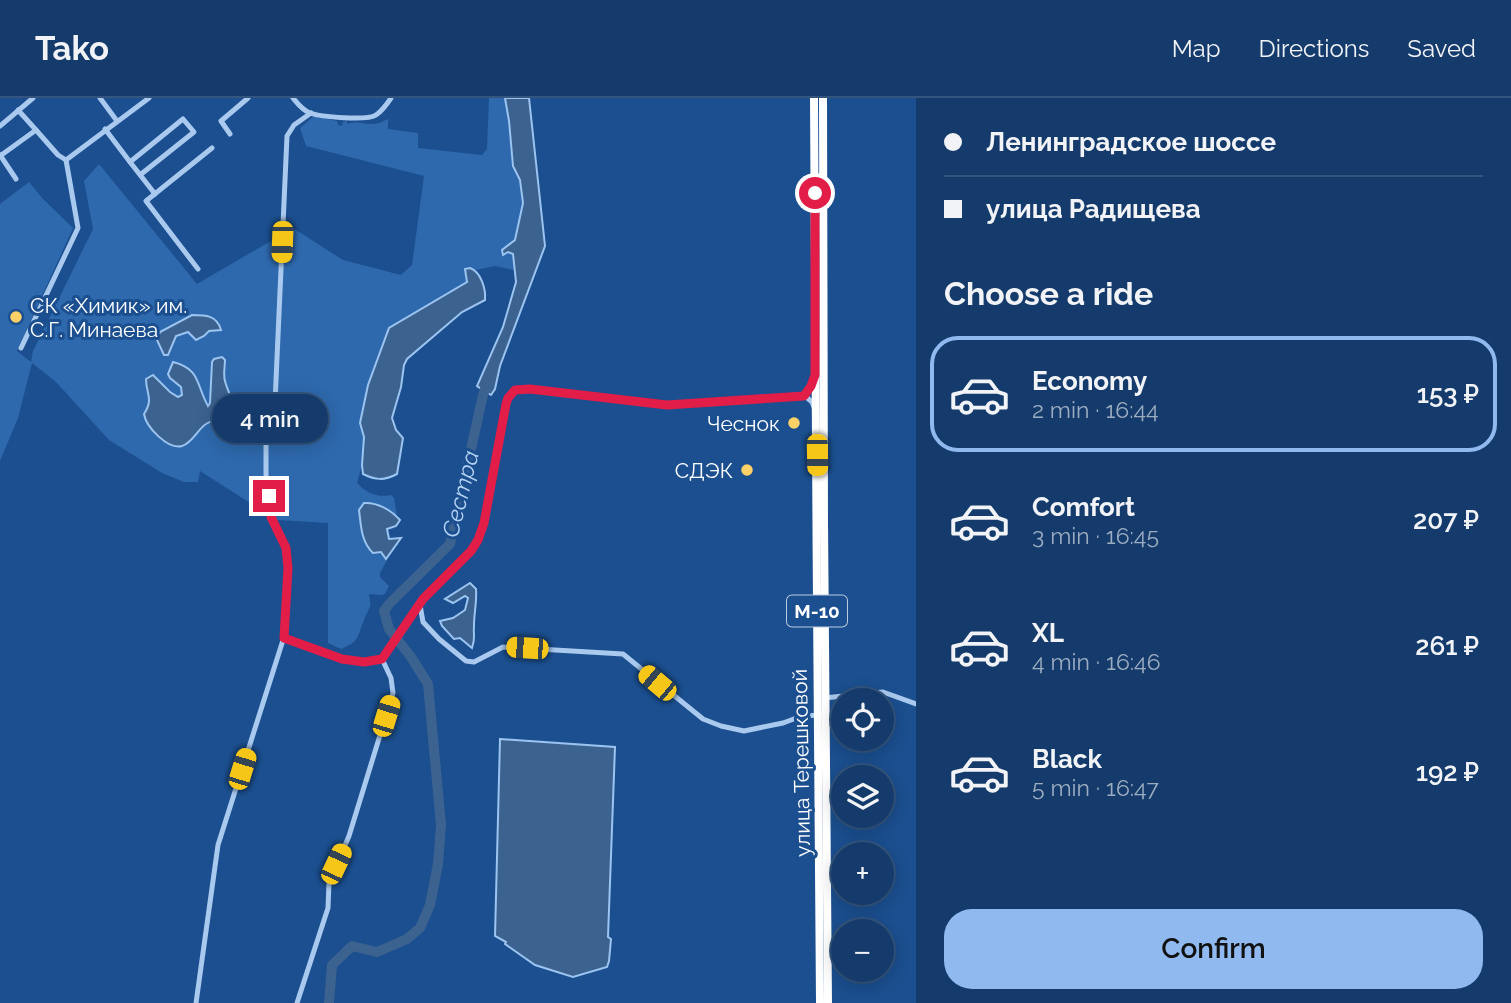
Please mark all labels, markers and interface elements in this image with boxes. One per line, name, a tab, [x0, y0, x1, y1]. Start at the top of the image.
text: Tako	[35, 29, 109, 68]
text: Map	[1172, 34, 1221, 63]
text: Directions	[1259, 34, 1369, 63]
text: Saved	[1407, 34, 1476, 63]
text: Ленинградское шоссе	[986, 127, 1276, 157]
route start	[799, 177, 831, 209]
text: улица Радищева	[986, 194, 1201, 224]
car	[271, 221, 294, 263]
text: Choose a ride	[944, 275, 1153, 312]
place label: СК «Химик» им. С.Г. Минаева	[30, 293, 187, 342]
marker: СК «Химик» им. С.Г. Минаева	[8, 309, 24, 325]
icon: car	[948, 363, 1011, 426]
text: Economy	[1032, 366, 1147, 396]
text: 153 ₽	[1417, 379, 1479, 409]
callout: 4 min	[211, 394, 327, 444]
text: 2 min · 16:44	[1032, 396, 1159, 423]
text: 4 min	[240, 405, 300, 432]
place label: Чеснок	[707, 411, 780, 436]
marker: Чеснок	[786, 415, 802, 431]
car	[807, 434, 828, 476]
water label: Сестра	[436, 447, 484, 540]
place label: СДЭК	[675, 458, 733, 483]
marker: СДЭК	[739, 462, 755, 478]
route end	[253, 480, 285, 512]
icon: car	[948, 489, 1011, 552]
text: Comfort	[1032, 492, 1135, 522]
text: 207 ₽	[1413, 505, 1479, 535]
text: 3 min · 16:45	[1032, 522, 1159, 549]
road number: М-10	[787, 596, 847, 626]
icon: car	[948, 615, 1011, 678]
text: XL	[1032, 618, 1064, 648]
text: 261 ₽	[1415, 631, 1479, 661]
car	[506, 636, 549, 660]
text: 4 min · 16:46	[1032, 648, 1161, 675]
car	[635, 661, 680, 705]
street label: улица Терешковой	[787, 669, 815, 857]
map controls	[831, 688, 894, 982]
button: locate	[831, 688, 894, 751]
car	[370, 693, 403, 739]
icon: car	[948, 741, 1011, 804]
text: Black	[1032, 744, 1102, 774]
car	[226, 746, 259, 792]
text: 192 ₽	[1416, 757, 1479, 787]
button: layers	[831, 765, 894, 828]
text: 5 min · 16:47	[1032, 774, 1159, 801]
car	[318, 841, 355, 887]
button: +	[831, 842, 894, 905]
button: Confirm	[944, 909, 1483, 989]
button: −	[831, 919, 894, 982]

